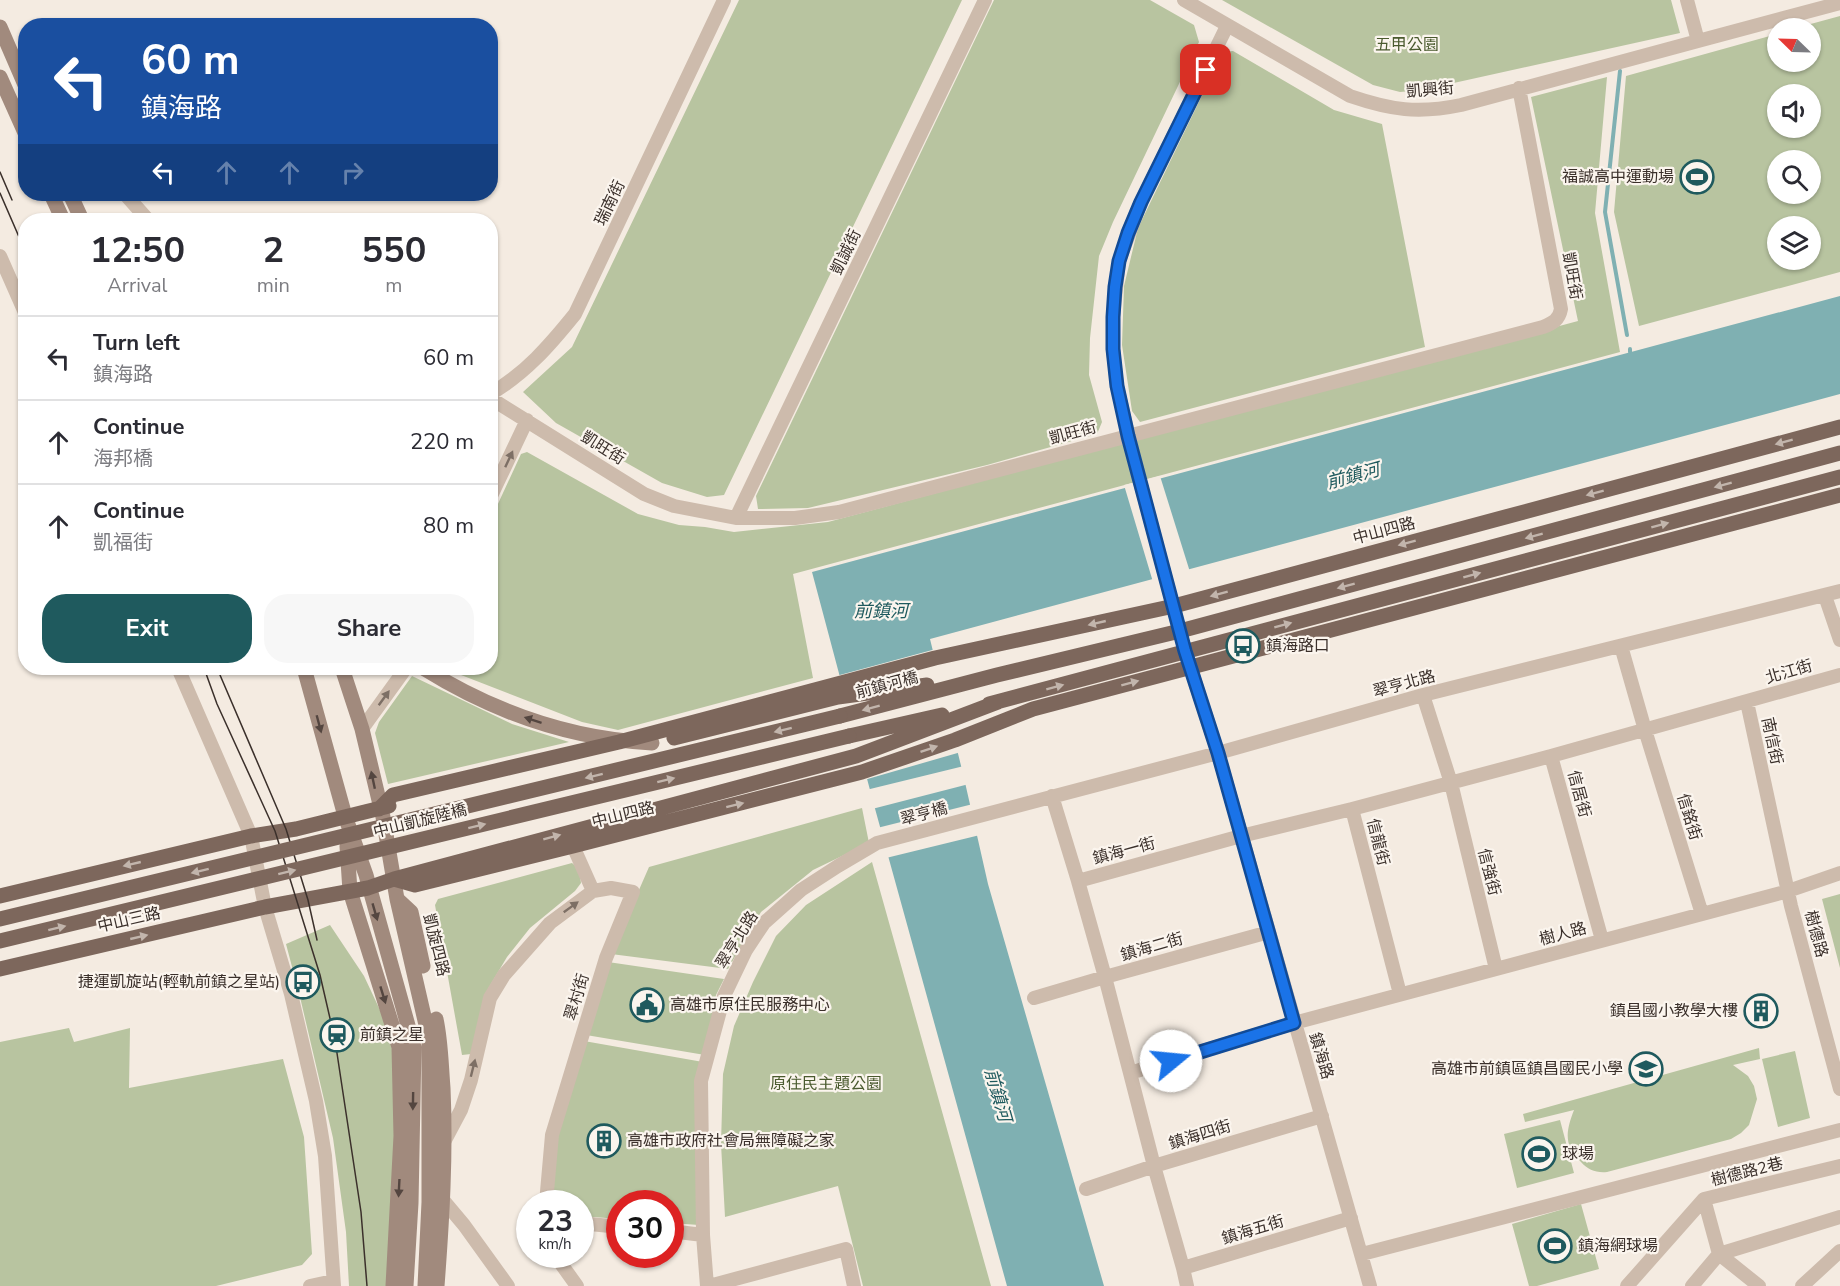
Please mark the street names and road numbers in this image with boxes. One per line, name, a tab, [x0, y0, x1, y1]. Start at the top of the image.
street label: 凱興街	[1405, 77, 1455, 103]
street label: 瑞南街	[590, 177, 630, 229]
street label: 凱誠街	[826, 226, 866, 278]
street label: 凱旺街	[1557, 250, 1587, 302]
street label: 凱旺街	[1047, 416, 1099, 450]
street label: 凱旺街	[577, 426, 629, 470]
street label: 中山四路	[1350, 512, 1418, 550]
street label: 北江街	[1763, 655, 1815, 689]
street label: 翠亨北路	[1370, 665, 1438, 703]
street label: 前鎮河橋	[853, 666, 921, 704]
street label: 南信街	[1756, 715, 1788, 767]
street label: 信居街	[1562, 768, 1596, 820]
street label: 信銘街	[1671, 791, 1707, 843]
street label: 中山四路	[589, 797, 657, 833]
street label: 翠亨橋	[898, 797, 950, 831]
street label: 中山凱旋陸橋	[371, 799, 469, 843]
street label: 信龍街	[1362, 816, 1394, 868]
street label: 鎮海一街	[1090, 832, 1158, 870]
street label: 信強街	[1473, 846, 1505, 898]
street label: 中山三路	[95, 902, 163, 938]
street label: 翠亨北路	[711, 907, 763, 973]
street label: 樹德路	[1799, 908, 1833, 960]
street label: 凱旋四路	[418, 911, 454, 979]
street label: 樹人路	[1537, 917, 1589, 951]
street label: 鎮海二街	[1118, 928, 1186, 966]
street label: 翠村街	[559, 971, 595, 1023]
street label: 鎮海路	[1303, 1030, 1339, 1082]
street label: 鎮海四街	[1166, 1115, 1234, 1155]
street label: 樹德路2巷	[1709, 1152, 1785, 1192]
street label: 鎮海五街	[1219, 1210, 1287, 1250]

